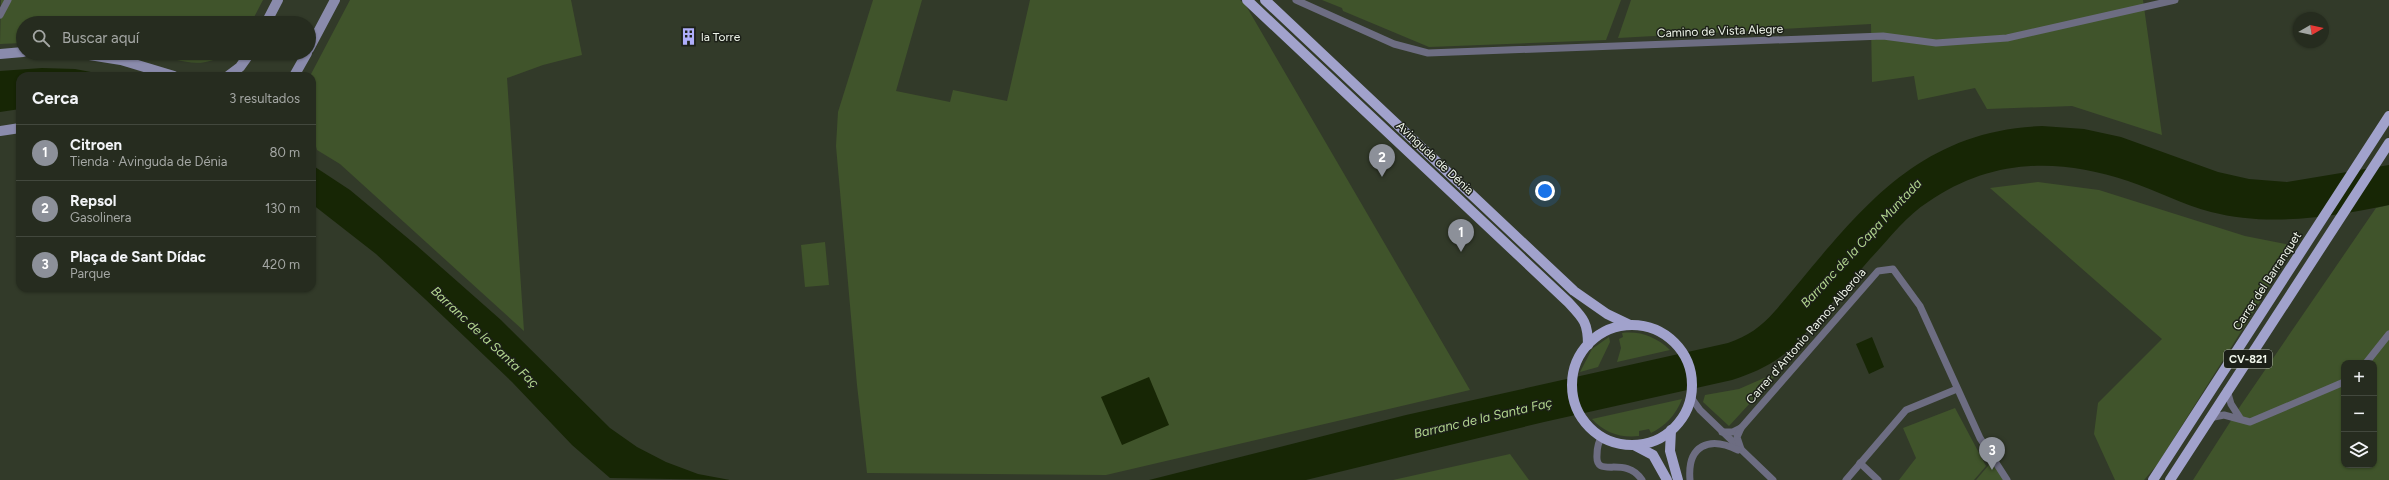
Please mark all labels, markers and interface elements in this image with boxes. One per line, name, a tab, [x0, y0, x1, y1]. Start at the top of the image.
north arrow	[2293, 12, 2329, 48]
search box	[16, 16, 316, 60]
street label: Camino de Vista Alegre	[1657, 22, 1784, 40]
icon: search	[30, 27, 52, 49]
building icon: la Torre	[678, 27, 698, 47]
text: Buscar aquí	[62, 29, 139, 47]
place label: la Torre	[701, 30, 741, 44]
text: Cerca	[32, 88, 79, 108]
text: 3 resultados	[229, 91, 300, 106]
street label: Avinguda de Dénia	[1393, 119, 1477, 197]
text: Citroen	[70, 136, 122, 154]
pin: 2	[1369, 144, 1395, 177]
text: 1	[42, 145, 48, 160]
text: 80 m	[269, 145, 300, 160]
text: Tienda · Avinguda de Dénia	[70, 154, 227, 169]
water label: Barranc de la Capa Muntada	[1797, 175, 1925, 310]
your location	[1535, 181, 1555, 201]
text: Repsol	[70, 192, 116, 210]
text: 2	[41, 201, 49, 216]
text: 130 m	[265, 201, 300, 216]
text: Gasolinera	[70, 210, 131, 225]
pin: 1	[1448, 219, 1474, 252]
street label: Carrer del Barranquet	[2230, 229, 2304, 333]
text: Plaça de Sant Dídac	[70, 248, 206, 266]
text: 3	[41, 257, 49, 272]
text: 420 m	[262, 257, 300, 272]
street label: Carrer d'Antonio Ramos Alberola	[1743, 265, 1869, 407]
text: Parque	[70, 266, 110, 281]
water label: Barranc de la Santa Faç	[428, 283, 542, 391]
road number: CV-821	[2224, 350, 2272, 368]
map controls	[2341, 360, 2377, 468]
button: +	[2341, 360, 2377, 396]
water label: Barranc de la Santa Faç	[1412, 395, 1554, 441]
button: −	[2341, 396, 2377, 432]
button: layers	[2341, 432, 2377, 468]
pin: 3	[1979, 437, 2005, 470]

